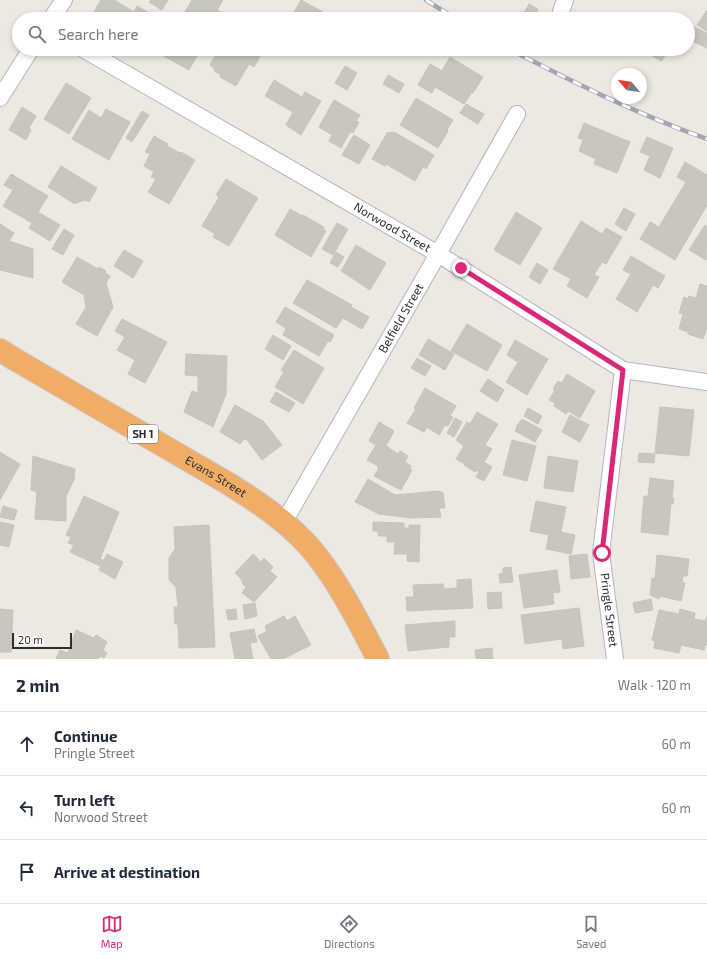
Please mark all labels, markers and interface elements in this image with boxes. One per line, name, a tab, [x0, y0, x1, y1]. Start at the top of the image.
search box	[12, 12, 695, 56]
icon: search	[26, 23, 48, 45]
text: Search here	[58, 25, 139, 43]
north arrow	[611, 68, 647, 104]
street label: Norwood Street	[352, 199, 434, 255]
route end	[452, 259, 470, 277]
street label: Belfield Street	[375, 280, 426, 355]
road number: SH 1	[128, 425, 158, 443]
street label: Evans Street	[183, 452, 250, 500]
route start	[593, 544, 611, 562]
street label: Pringle Street	[599, 572, 622, 648]
scale bar	[12, 631, 72, 650]
text: 20 m	[18, 633, 43, 646]
text: 2 min	[16, 675, 59, 695]
text: Walk · 120 m	[618, 677, 691, 693]
text: Continue	[54, 727, 117, 745]
icon: ahead	[16, 733, 38, 755]
text: 60 m	[661, 736, 691, 752]
text: Pringle Street	[54, 745, 135, 761]
text: Turn left	[54, 791, 115, 809]
icon: left	[16, 797, 38, 819]
text: 60 m	[661, 800, 691, 816]
text: Norwood Street	[54, 809, 148, 825]
icon: arrive	[16, 861, 38, 883]
text: Arrive at destination	[54, 863, 200, 881]
tab: Map	[101, 913, 123, 950]
tab: Directions	[324, 913, 375, 950]
tab: Saved	[576, 913, 606, 950]

